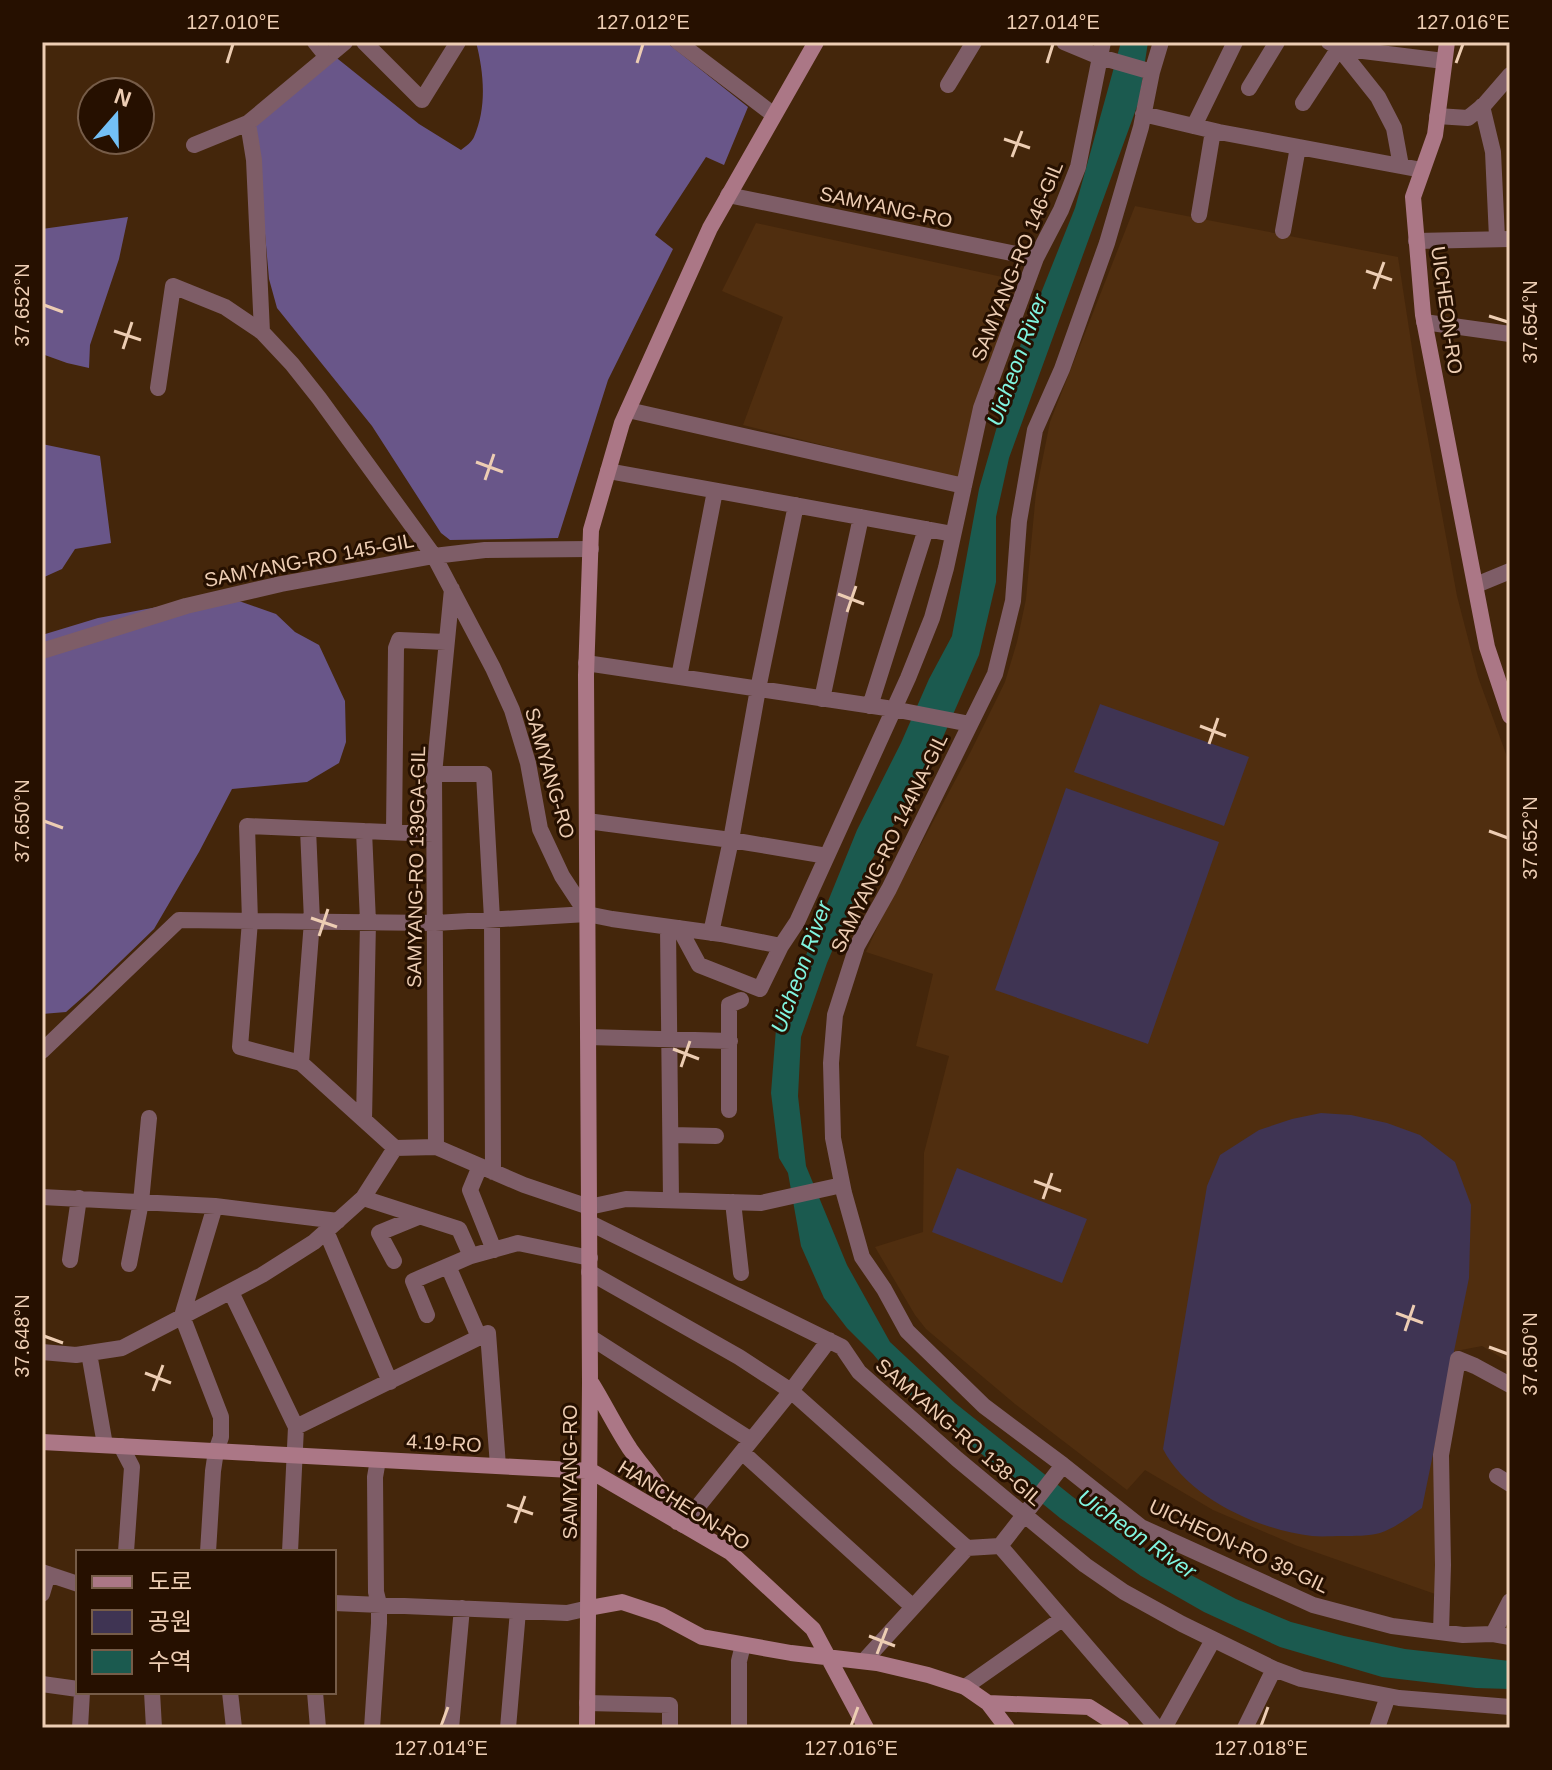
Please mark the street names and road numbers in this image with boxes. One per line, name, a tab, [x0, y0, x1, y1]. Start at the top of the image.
street label: SAMYANG-RO 146-GIL	[967, 158, 1067, 364]
street label: SAMYANG-RO	[818, 182, 954, 232]
street label: UICHEON-RO	[1427, 245, 1467, 375]
street label: SAMYANG-RO 145-GIL	[202, 529, 416, 591]
street label: SAMYANG-RO	[521, 705, 579, 841]
street label: SAMYANG-RO 144NA-GIL	[826, 730, 952, 956]
street label: SAMYANG-RO 139GA-GIL	[403, 746, 429, 988]
street label: SAMYANG-RO 138-GIL	[871, 1354, 1047, 1510]
street label: SAMYANG-RO	[559, 1404, 581, 1540]
street label: 4.19-RO	[406, 1430, 482, 1456]
street label: HANCHEON-RO	[614, 1456, 754, 1554]
street label: UICHEON-RO 39-GIL	[1146, 1495, 1332, 1597]

